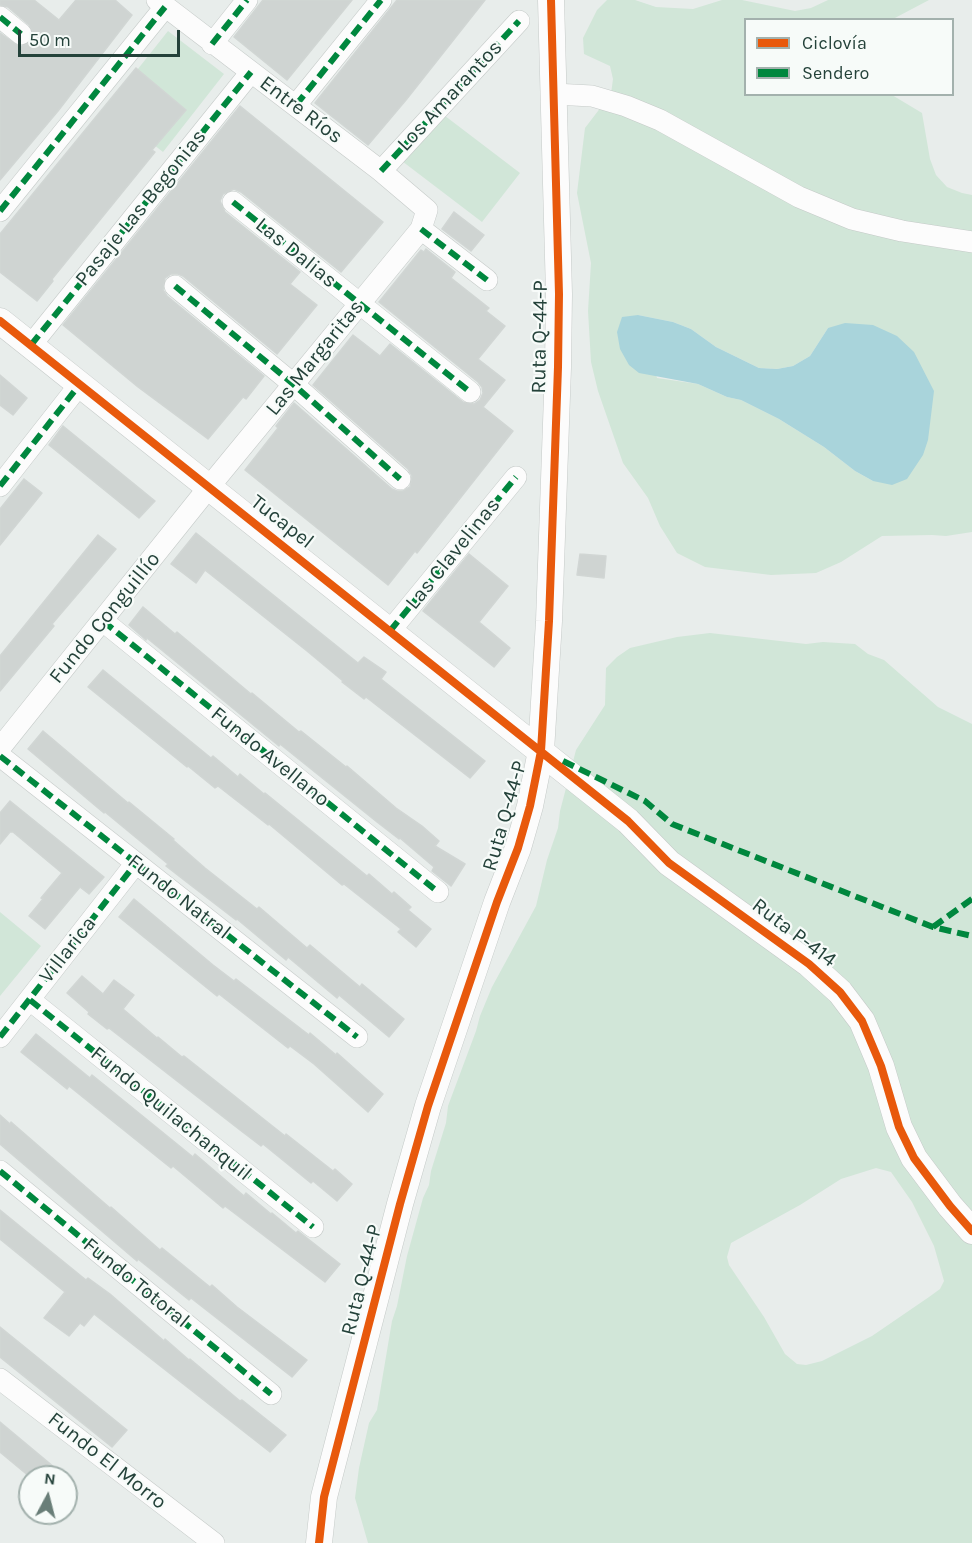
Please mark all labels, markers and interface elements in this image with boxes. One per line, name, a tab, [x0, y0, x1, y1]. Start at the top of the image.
scale bar	[21, 18, 183, 56]
legend	[744, 18, 954, 96]
text: 50 m	[29, 29, 71, 51]
text: Ciclovía	[802, 32, 867, 54]
street label: Los Amarantos	[392, 35, 508, 157]
text: Sendero	[802, 62, 869, 84]
street label: Entre Ríos	[255, 71, 347, 149]
street label: Pasaje Las Begonias	[70, 125, 212, 291]
street label: Las Dalias	[250, 213, 342, 293]
street label: Ruta Q-44-P	[526, 280, 554, 394]
street label: Las Margaritas	[261, 295, 369, 421]
street label: Tucapel	[245, 490, 319, 554]
street label: Las Clavelinas	[400, 493, 506, 615]
street label: Fundo Conguillío	[44, 547, 166, 689]
street label: Fundo Avellano	[206, 702, 334, 812]
street label: Ruta Q-44-P	[477, 758, 533, 874]
street label: Fundo Natral	[123, 849, 235, 945]
street label: Ruta P-414	[747, 893, 841, 973]
street label: Villarica	[34, 912, 102, 988]
street label: Fundo Quilachanquil	[85, 1041, 257, 1187]
street label: Ruta Q-44-P	[336, 1222, 388, 1338]
street label: Fundo Totoral	[78, 1232, 194, 1334]
street label: Fundo El Morro	[43, 1407, 171, 1515]
north arrow	[18, 1465, 78, 1525]
text: N	[43, 1468, 57, 1489]

